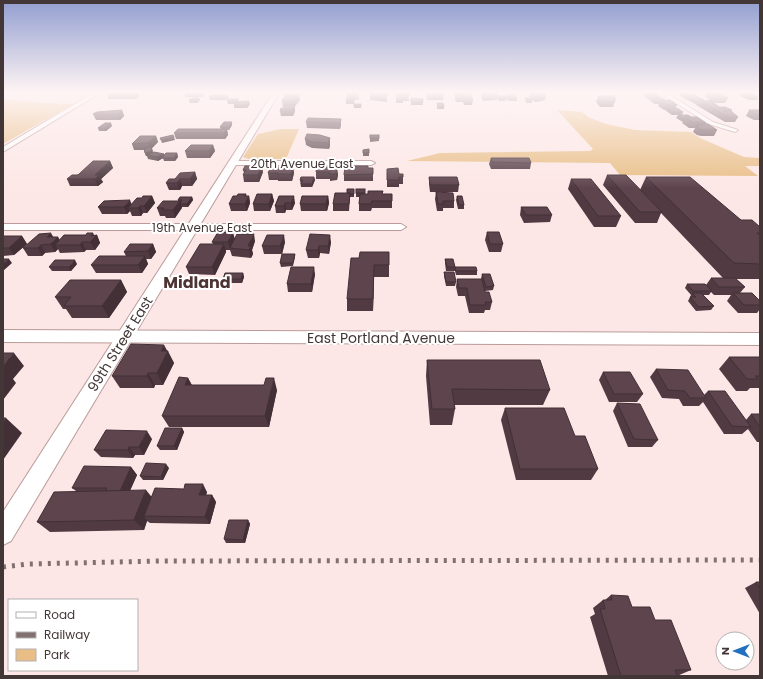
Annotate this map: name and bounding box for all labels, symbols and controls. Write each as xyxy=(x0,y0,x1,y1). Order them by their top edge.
street label: 20th Avenue East xyxy=(251,155,353,172)
street label: 19th Avenue East xyxy=(152,219,252,236)
district label: Midland xyxy=(163,271,231,294)
street label: 99th Street East xyxy=(83,292,157,396)
street label: East Portland Avenue xyxy=(307,328,455,348)
legend xyxy=(8,599,138,671)
text: Road xyxy=(44,606,75,623)
text: Railway xyxy=(44,626,90,643)
north arrow xyxy=(715,631,755,671)
text: Park xyxy=(44,646,71,663)
text: N xyxy=(717,647,733,655)

